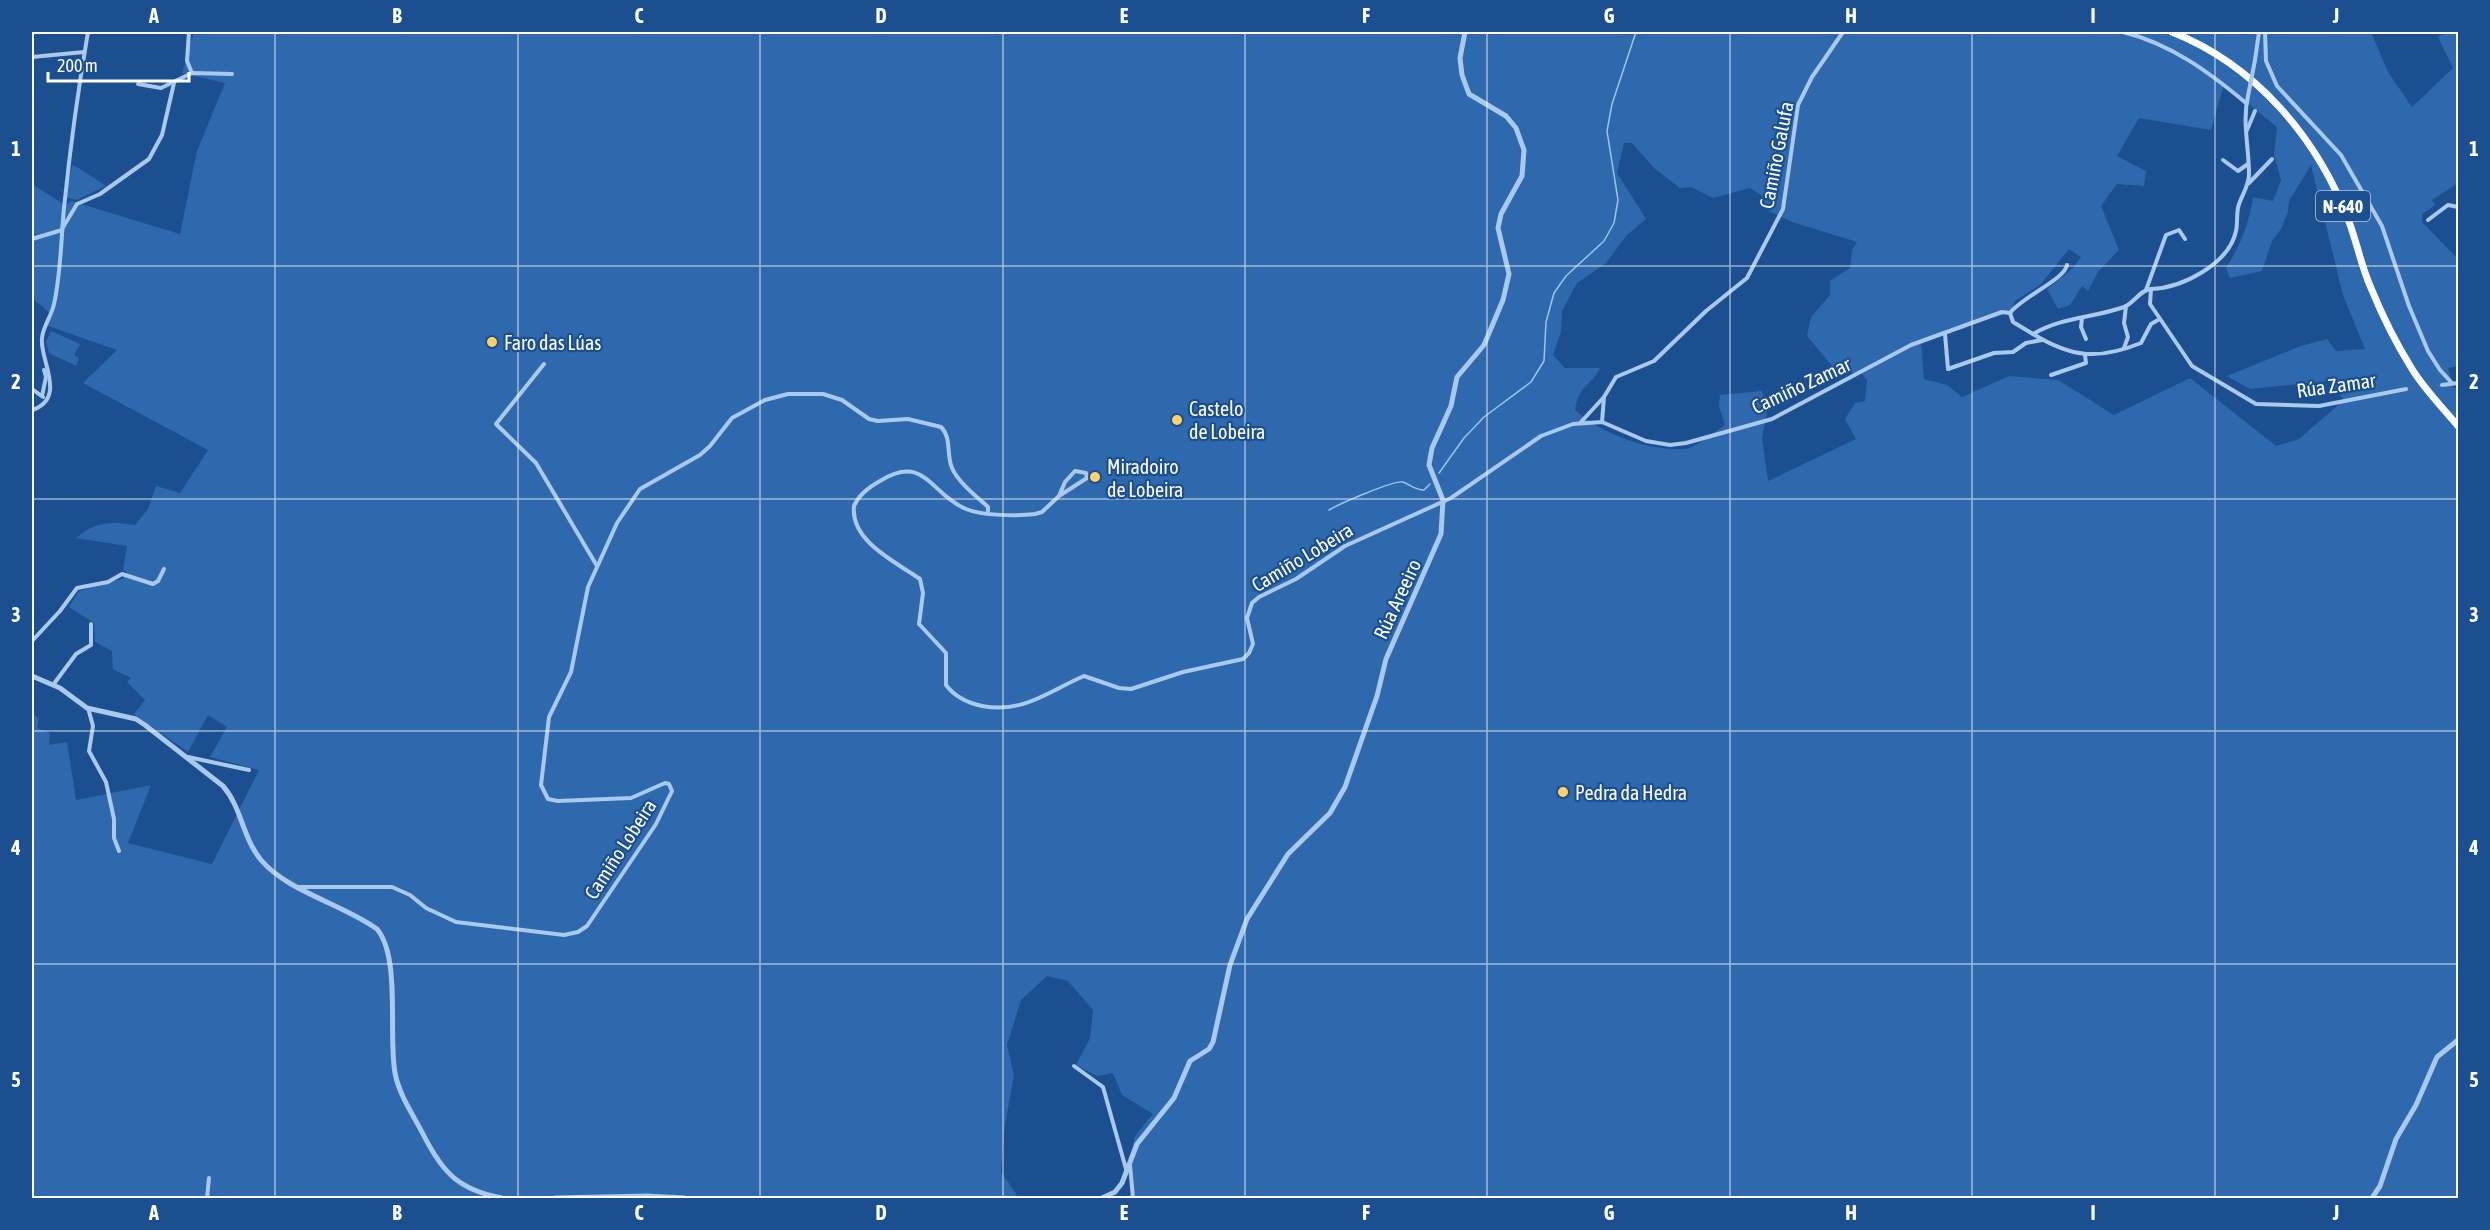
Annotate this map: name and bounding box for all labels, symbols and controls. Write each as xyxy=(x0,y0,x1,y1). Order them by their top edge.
text: A xyxy=(148,4,159,27)
text: B xyxy=(392,4,402,27)
text: C xyxy=(635,4,644,27)
text: D xyxy=(875,4,887,27)
text: E xyxy=(1120,4,1129,27)
text: F xyxy=(1362,4,1370,27)
text: G xyxy=(1604,4,1615,27)
text: H xyxy=(1845,4,1857,27)
text: I xyxy=(2090,4,2096,27)
text: J xyxy=(2332,4,2339,27)
scale bar xyxy=(48,45,189,83)
text: 200 m xyxy=(57,55,98,76)
street label: Camiño Galufa xyxy=(1754,99,1798,211)
text: 1 xyxy=(11,137,21,160)
text: 1 xyxy=(2469,137,2479,160)
road number: N-640 xyxy=(2316,191,2370,221)
place label: Faro das Lúas xyxy=(504,331,601,354)
marker: Faro das Lúas xyxy=(485,335,499,349)
street label: Camiño Zamar xyxy=(1748,351,1855,418)
street label: Rúa Zamar xyxy=(2295,368,2378,402)
text: 2 xyxy=(11,370,21,393)
text: 2 xyxy=(2469,370,2479,393)
place label: Castelo de Lobeira xyxy=(1189,397,1265,443)
marker: Castelo de Lobeira xyxy=(1170,413,1184,427)
place label: Miradoiro de Lobeira xyxy=(1107,455,1183,501)
marker: Miradoiro de Lobeira xyxy=(1088,470,1102,484)
street label: Camiño Lobeira xyxy=(1247,518,1357,596)
street label: Rúa Areeiro xyxy=(1369,555,1425,643)
text: 3 xyxy=(11,603,21,626)
text: 3 xyxy=(2469,603,2479,626)
place label: Pedra da Hedra xyxy=(1575,781,1687,804)
marker: Pedra da Hedra xyxy=(1556,785,1570,799)
street label: Camiño Lobeira xyxy=(579,795,661,903)
text: 4 xyxy=(10,836,21,859)
text: 4 xyxy=(2468,836,2479,859)
text: 5 xyxy=(11,1068,21,1091)
text: 5 xyxy=(2469,1068,2479,1091)
text: A xyxy=(148,1201,159,1224)
text: B xyxy=(392,1201,402,1224)
text: C xyxy=(635,1201,644,1224)
text: D xyxy=(875,1201,887,1224)
text: E xyxy=(1120,1201,1129,1224)
text: F xyxy=(1362,1201,1370,1224)
text: G xyxy=(1604,1201,1615,1224)
text: H xyxy=(1845,1201,1857,1224)
text: I xyxy=(2090,1201,2096,1224)
text: J xyxy=(2332,1201,2339,1224)

